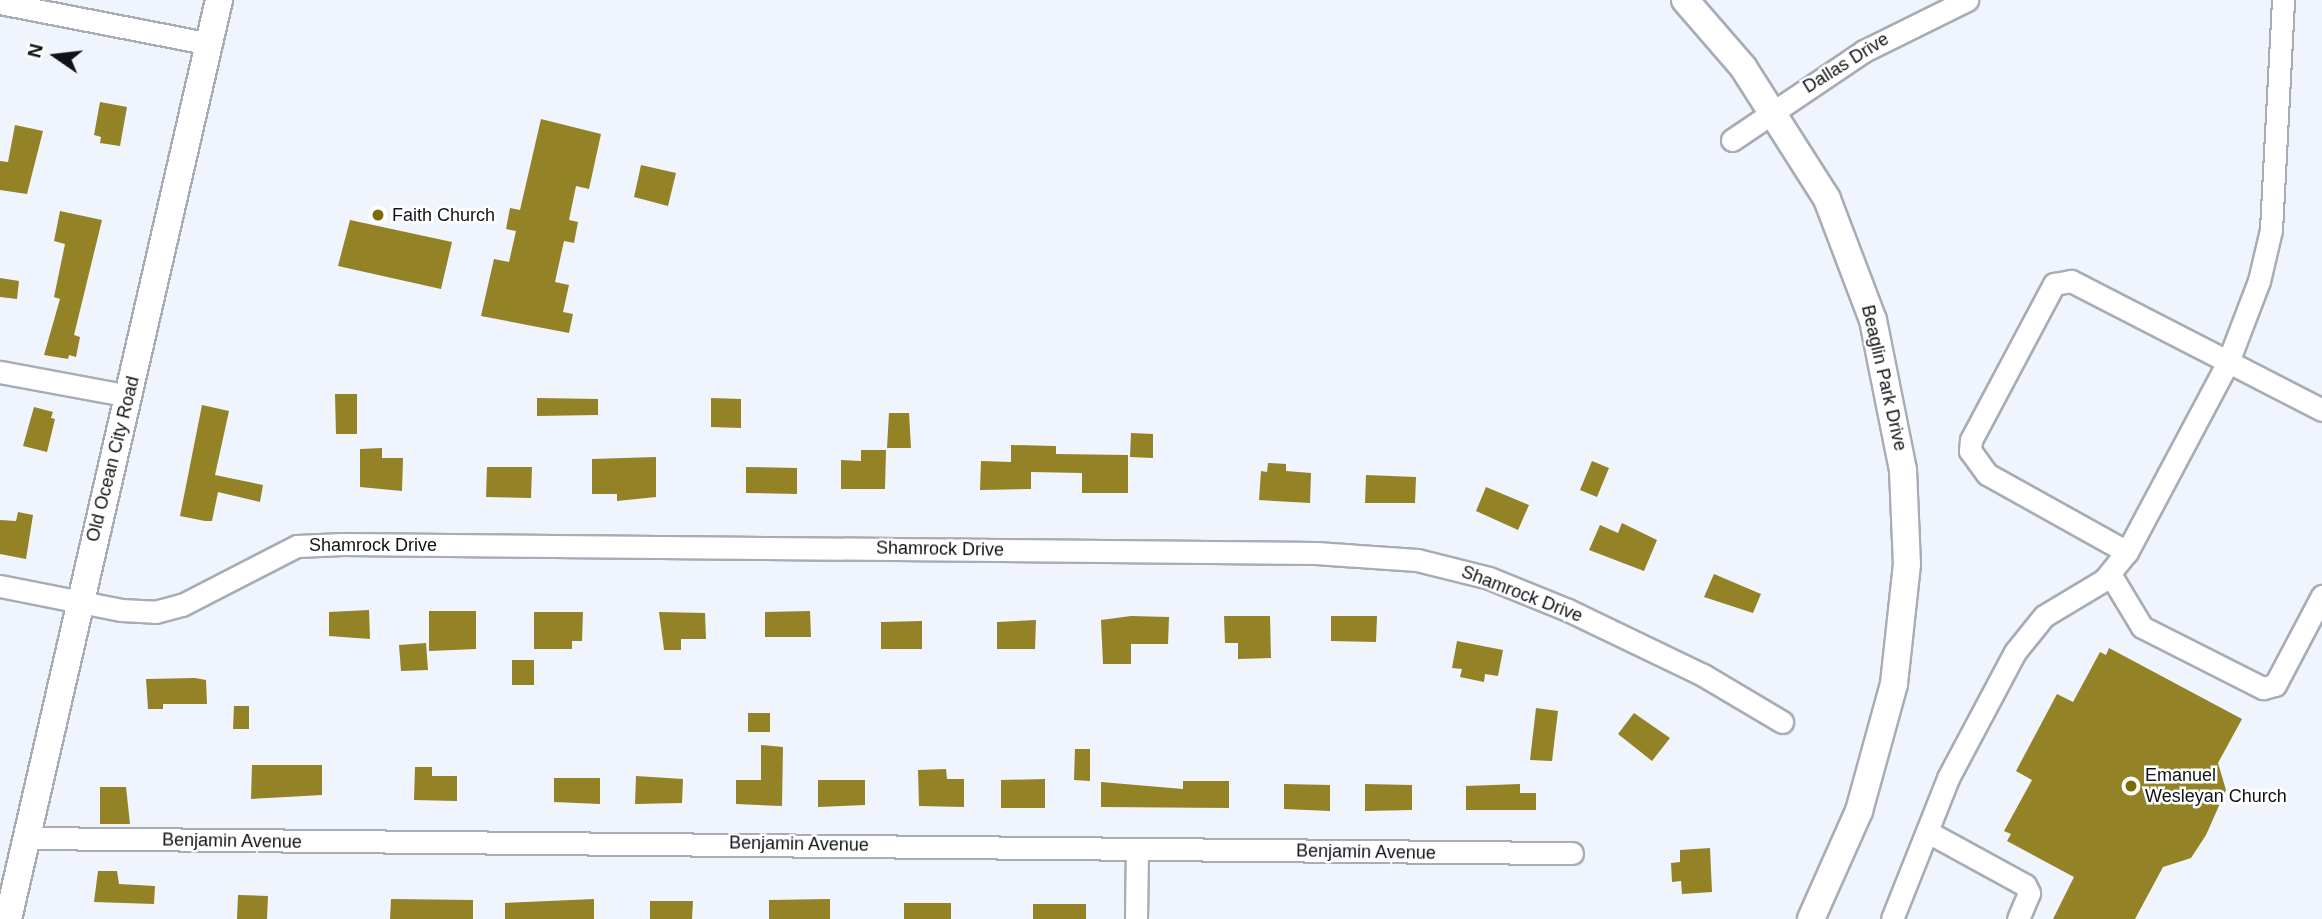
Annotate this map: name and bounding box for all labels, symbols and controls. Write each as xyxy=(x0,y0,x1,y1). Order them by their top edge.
north arrow xyxy=(21,21,91,91)
street label: Dallas Drive xyxy=(1799,28,1893,98)
text: N xyxy=(23,42,47,60)
place label: Faith Church xyxy=(392,204,495,226)
marker: Faith Church xyxy=(370,207,386,223)
street label: Beaglin Park Drive xyxy=(1857,303,1911,453)
street label: Old Ocean City Road xyxy=(82,374,144,544)
street label: Shamrock Drive xyxy=(309,534,437,556)
street label: Shamrock Drive xyxy=(876,537,1004,561)
street label: Shamrock Drive xyxy=(1458,561,1586,627)
place label: Emanuel Wesleyan Church xyxy=(2145,765,2287,808)
marker: Emanuel Wesleyan Church xyxy=(2123,778,2139,794)
street label: Benjamin Avenue xyxy=(161,829,303,853)
street label: Benjamin Avenue xyxy=(728,832,870,856)
street label: Benjamin Avenue xyxy=(1295,840,1437,864)

